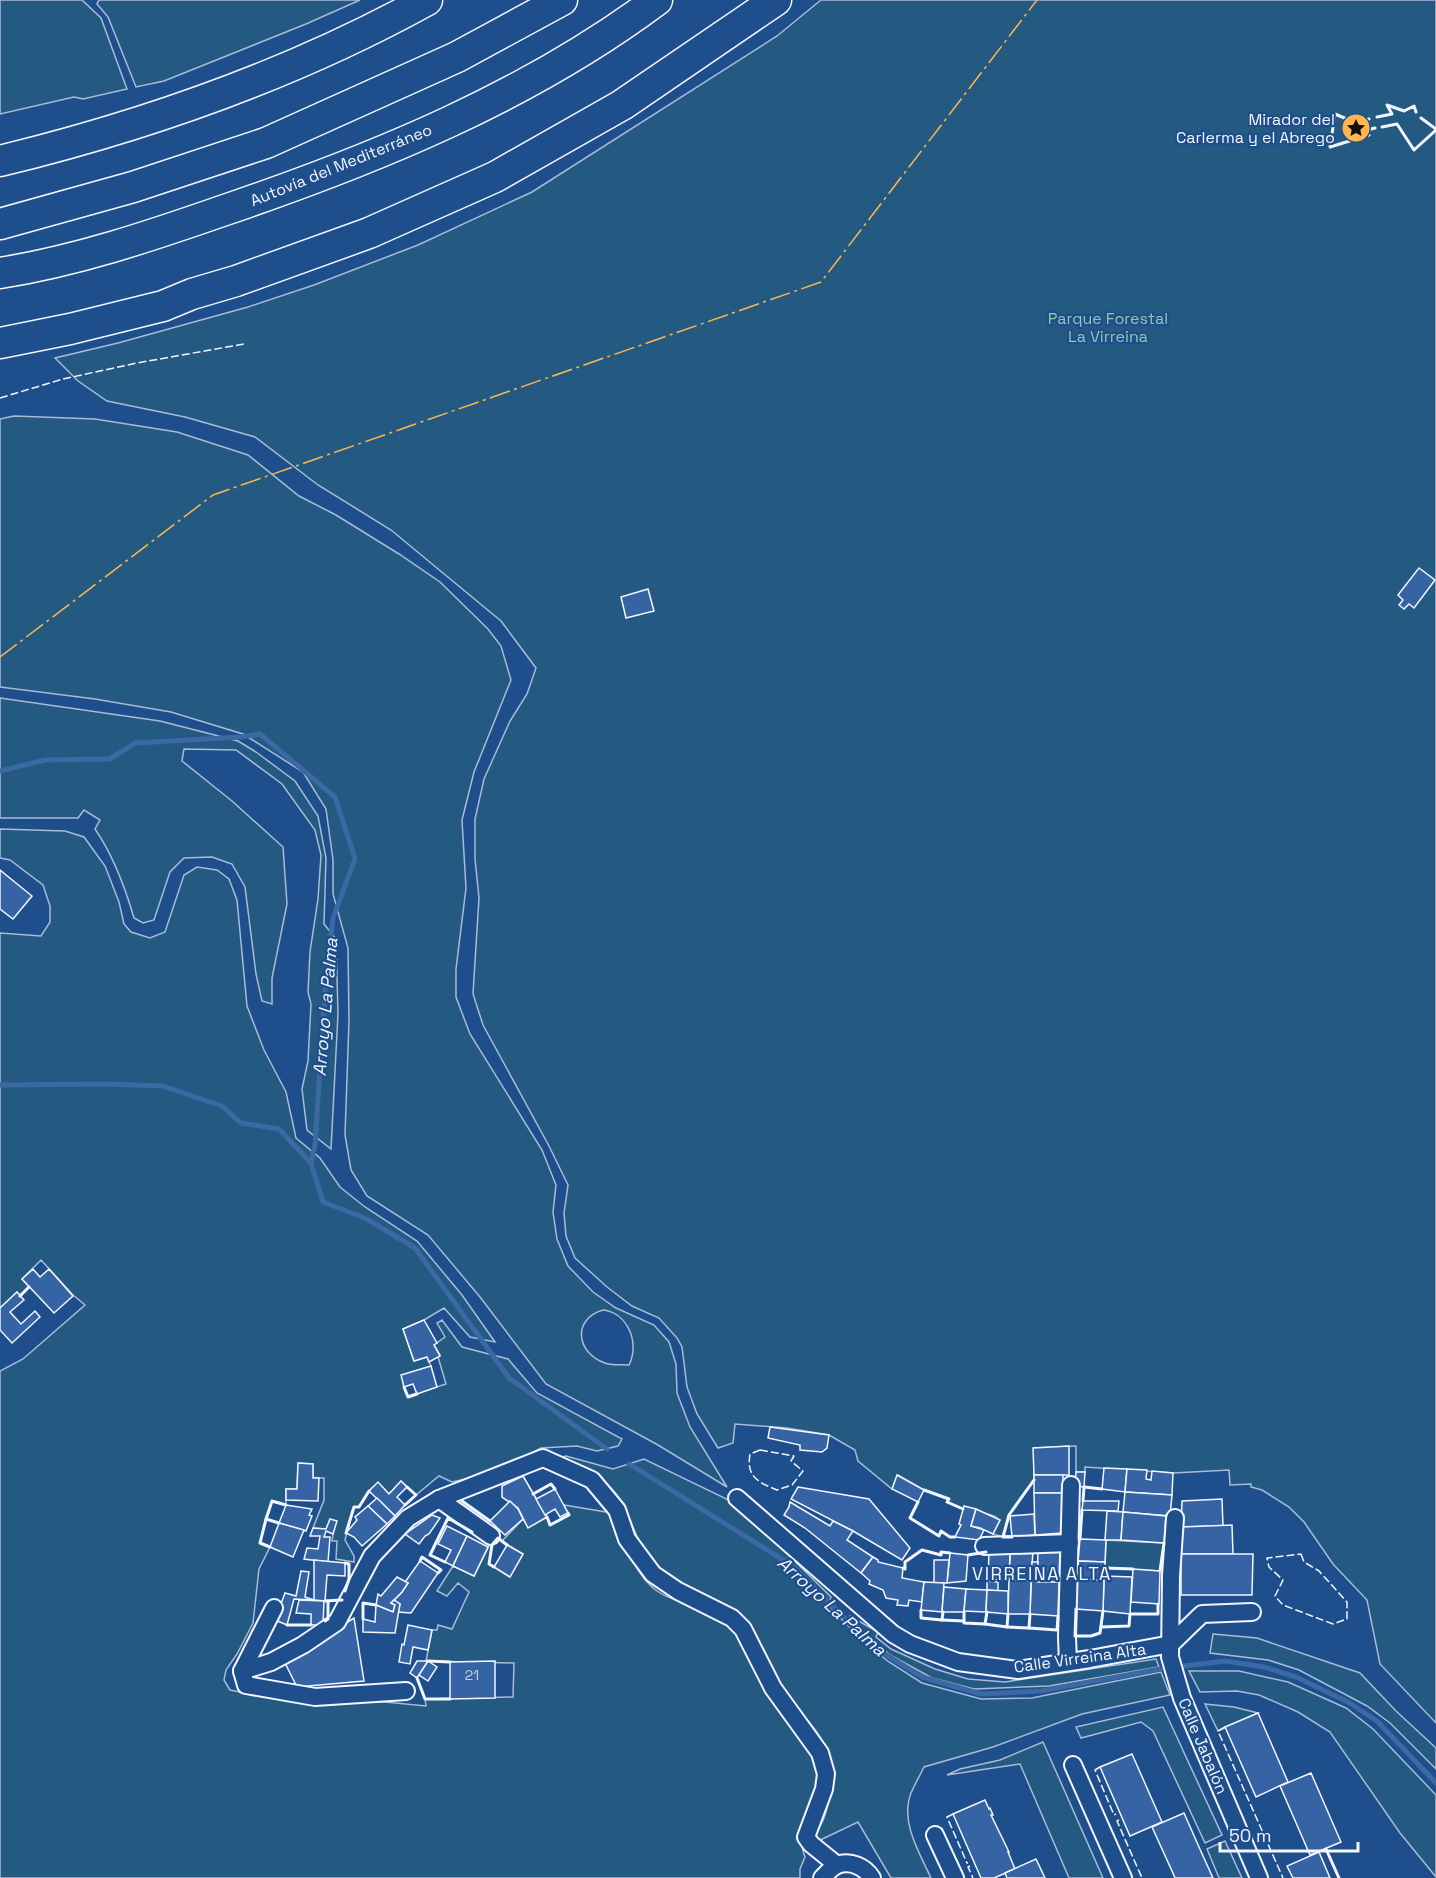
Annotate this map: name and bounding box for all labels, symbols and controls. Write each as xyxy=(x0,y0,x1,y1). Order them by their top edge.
place label: Mirador del Carlerma y el Abrego xyxy=(1176,109,1335,148)
place icon: Mirador del Carlerma y el Abrego xyxy=(1340,112,1372,144)
street label: Autovía del Mediterráneo xyxy=(247,119,435,211)
park label: Parque Forestal La Virreina xyxy=(1048,308,1168,347)
water label: Arroyo La Palma xyxy=(308,936,343,1077)
water label: Arroyo La Palma xyxy=(773,1551,892,1661)
district label: VIRREINA ALTA xyxy=(972,1562,1112,1585)
street label: Calle Virreina Alta xyxy=(1013,1638,1147,1678)
house number: 21 xyxy=(465,1666,479,1684)
street label: Calle Jabalón xyxy=(1173,1695,1233,1797)
scale bar xyxy=(1220,1815,1358,1853)
text: 50 m xyxy=(1229,1824,1271,1847)

